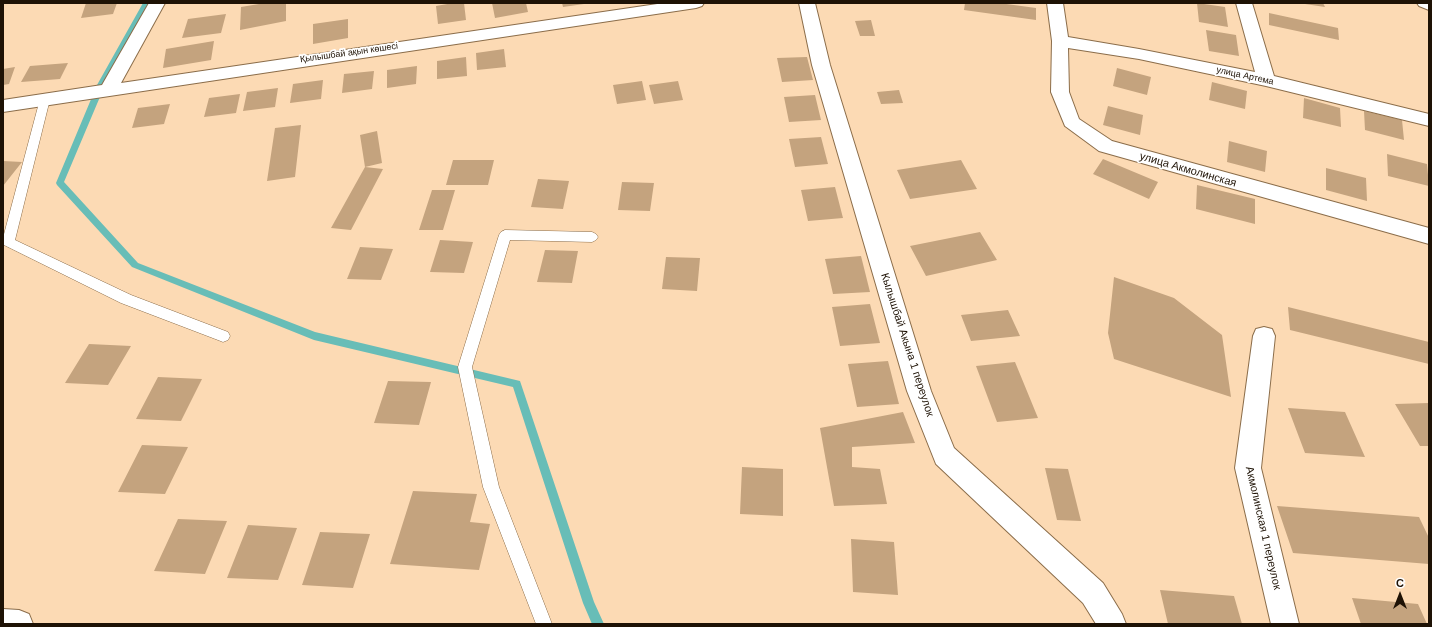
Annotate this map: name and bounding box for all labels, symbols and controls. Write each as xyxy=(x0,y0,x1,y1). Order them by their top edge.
street label: Қылышбай ақын көшесі xyxy=(299,41,399,65)
street label: улица Артема xyxy=(1215,65,1275,87)
street label: улица Акмолинская xyxy=(1138,150,1238,190)
street label: Кылышбай Акына 1 переулок xyxy=(878,272,936,418)
street label: Акмолинская 1 переулок xyxy=(1242,465,1284,591)
north arrow xyxy=(1380,575,1420,615)
text: С xyxy=(1396,577,1404,589)

